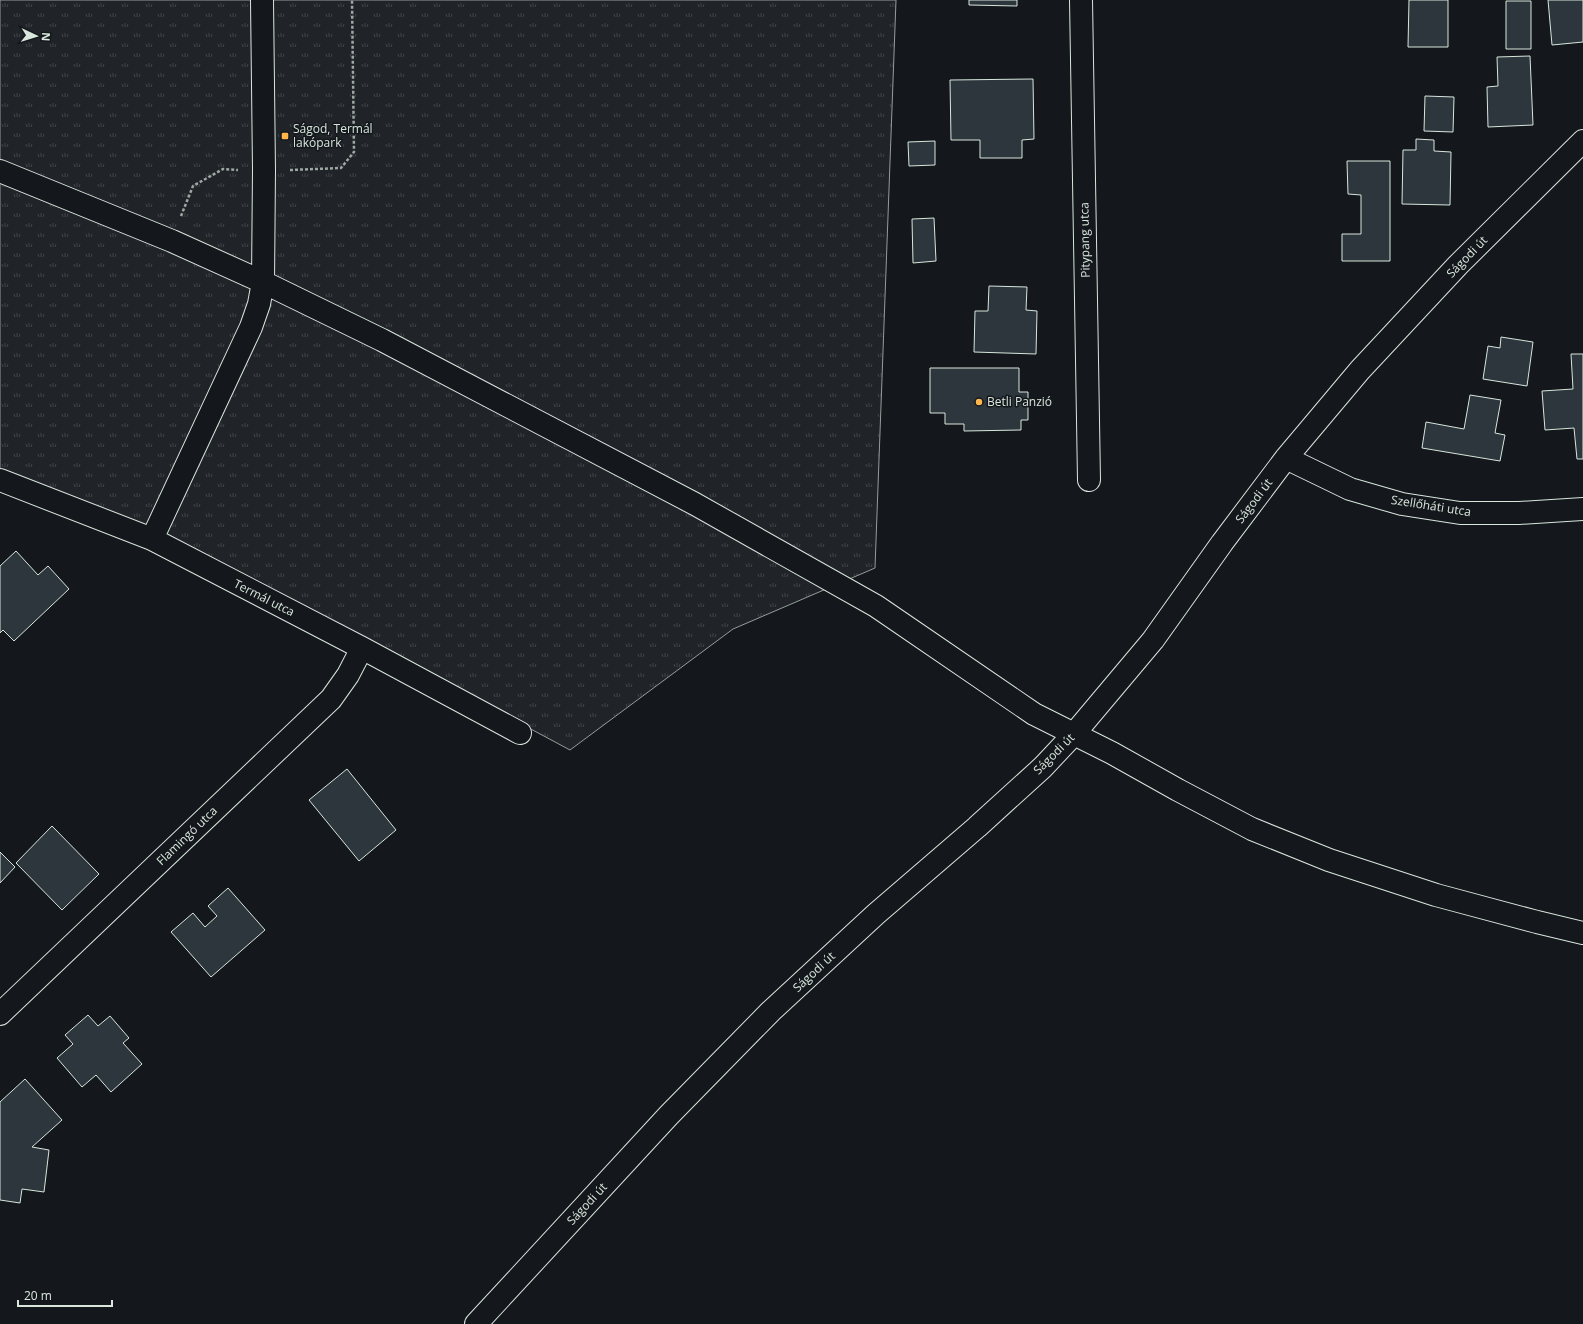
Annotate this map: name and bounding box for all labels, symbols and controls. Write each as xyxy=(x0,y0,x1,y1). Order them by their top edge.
north arrow xyxy=(16,16,56,56)
text: N xyxy=(39,32,54,42)
place label: Ságod, Termál lakópark xyxy=(293,120,373,151)
marker: Ságod, Termál lakópark xyxy=(280,131,290,141)
street label: Pitypang utca xyxy=(1075,202,1094,278)
street label: Ságodi út xyxy=(1442,232,1491,281)
place label: Betli Panzió xyxy=(987,393,1052,410)
marker: Betli Panzió xyxy=(974,397,984,407)
street label: Ságodi út xyxy=(1231,475,1276,527)
street label: Szellőháti utca xyxy=(1390,491,1472,520)
street label: Termál utca xyxy=(231,575,298,620)
street label: Ságodi út xyxy=(1029,729,1078,778)
street label: Flamingó utca xyxy=(153,802,221,869)
street label: Ságodi út xyxy=(789,948,839,996)
street label: Ságodi út xyxy=(563,1179,611,1229)
scale bar xyxy=(18,1282,112,1308)
text: 20 m xyxy=(24,1287,52,1304)

